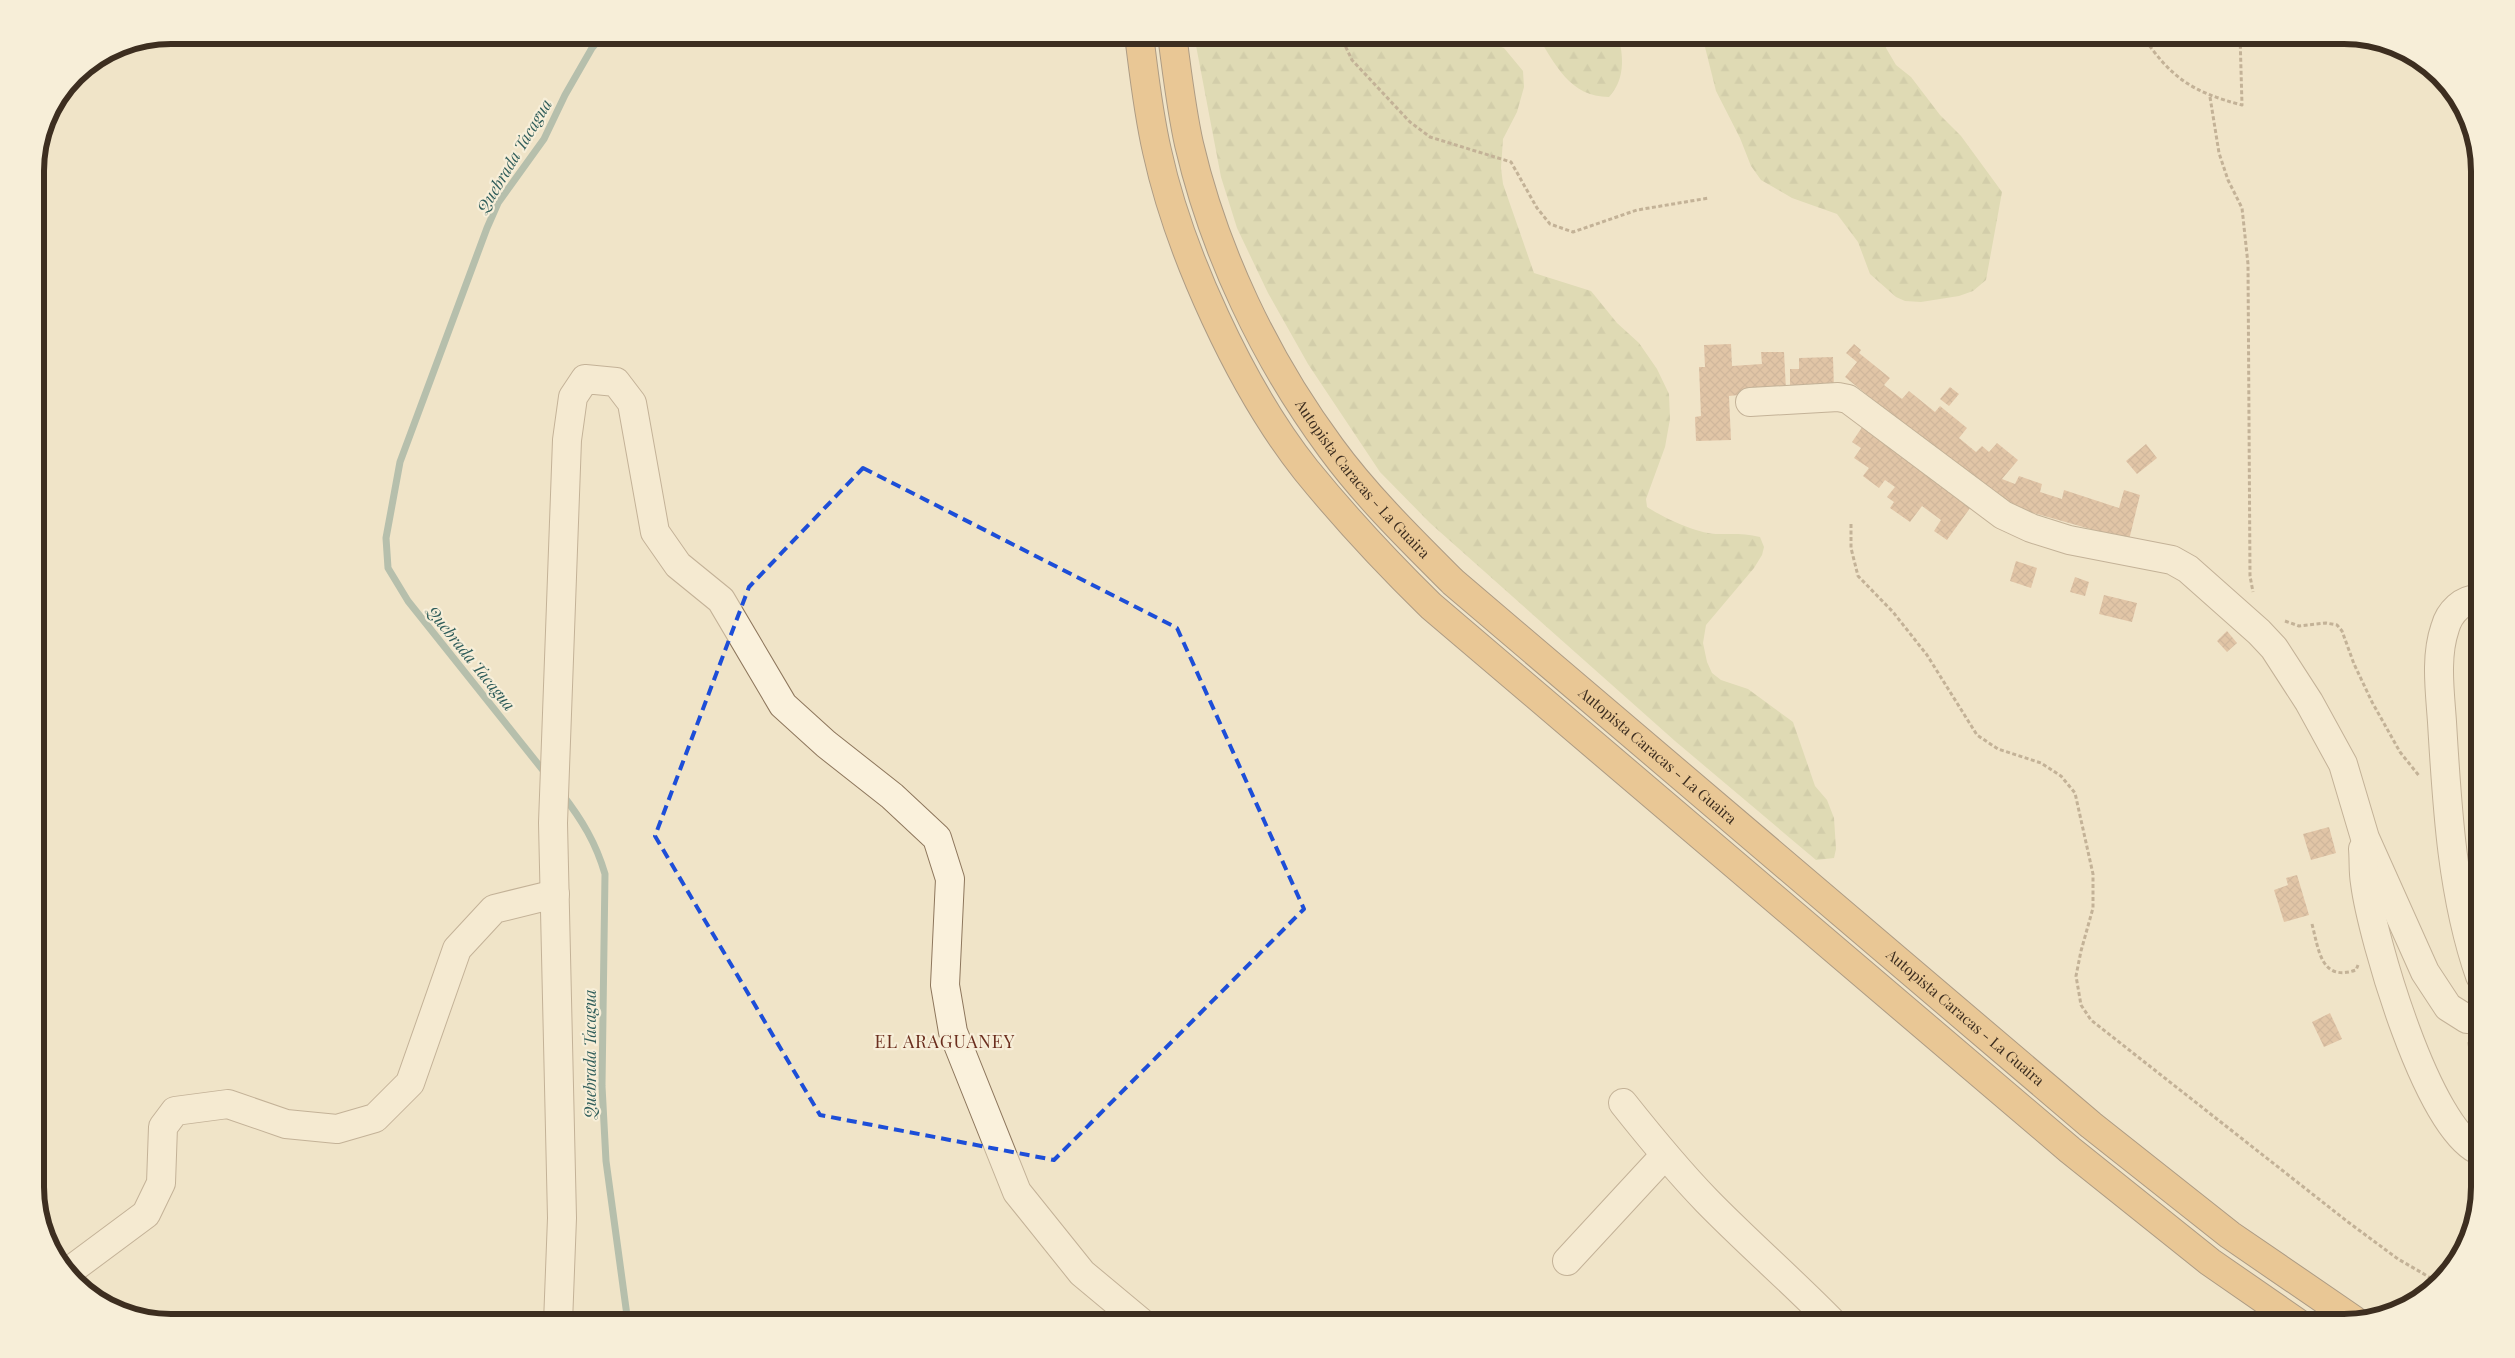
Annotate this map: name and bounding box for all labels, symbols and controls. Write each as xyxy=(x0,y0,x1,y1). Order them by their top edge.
water label: Quebrada Tacagua xyxy=(471,95,556,217)
street label: Autopista Caracas - La Guaira xyxy=(1291,395,1435,563)
water label: Quebrada Tacagua xyxy=(422,600,520,715)
street label: Autopista Caracas - La Guaira xyxy=(1574,682,1742,828)
street label: Autopista Caracas - La Guaira xyxy=(1882,944,2049,1090)
water label: Quebrada Tacagua xyxy=(579,989,600,1120)
district label: EL ARAGUANEY xyxy=(875,1029,1015,1053)

